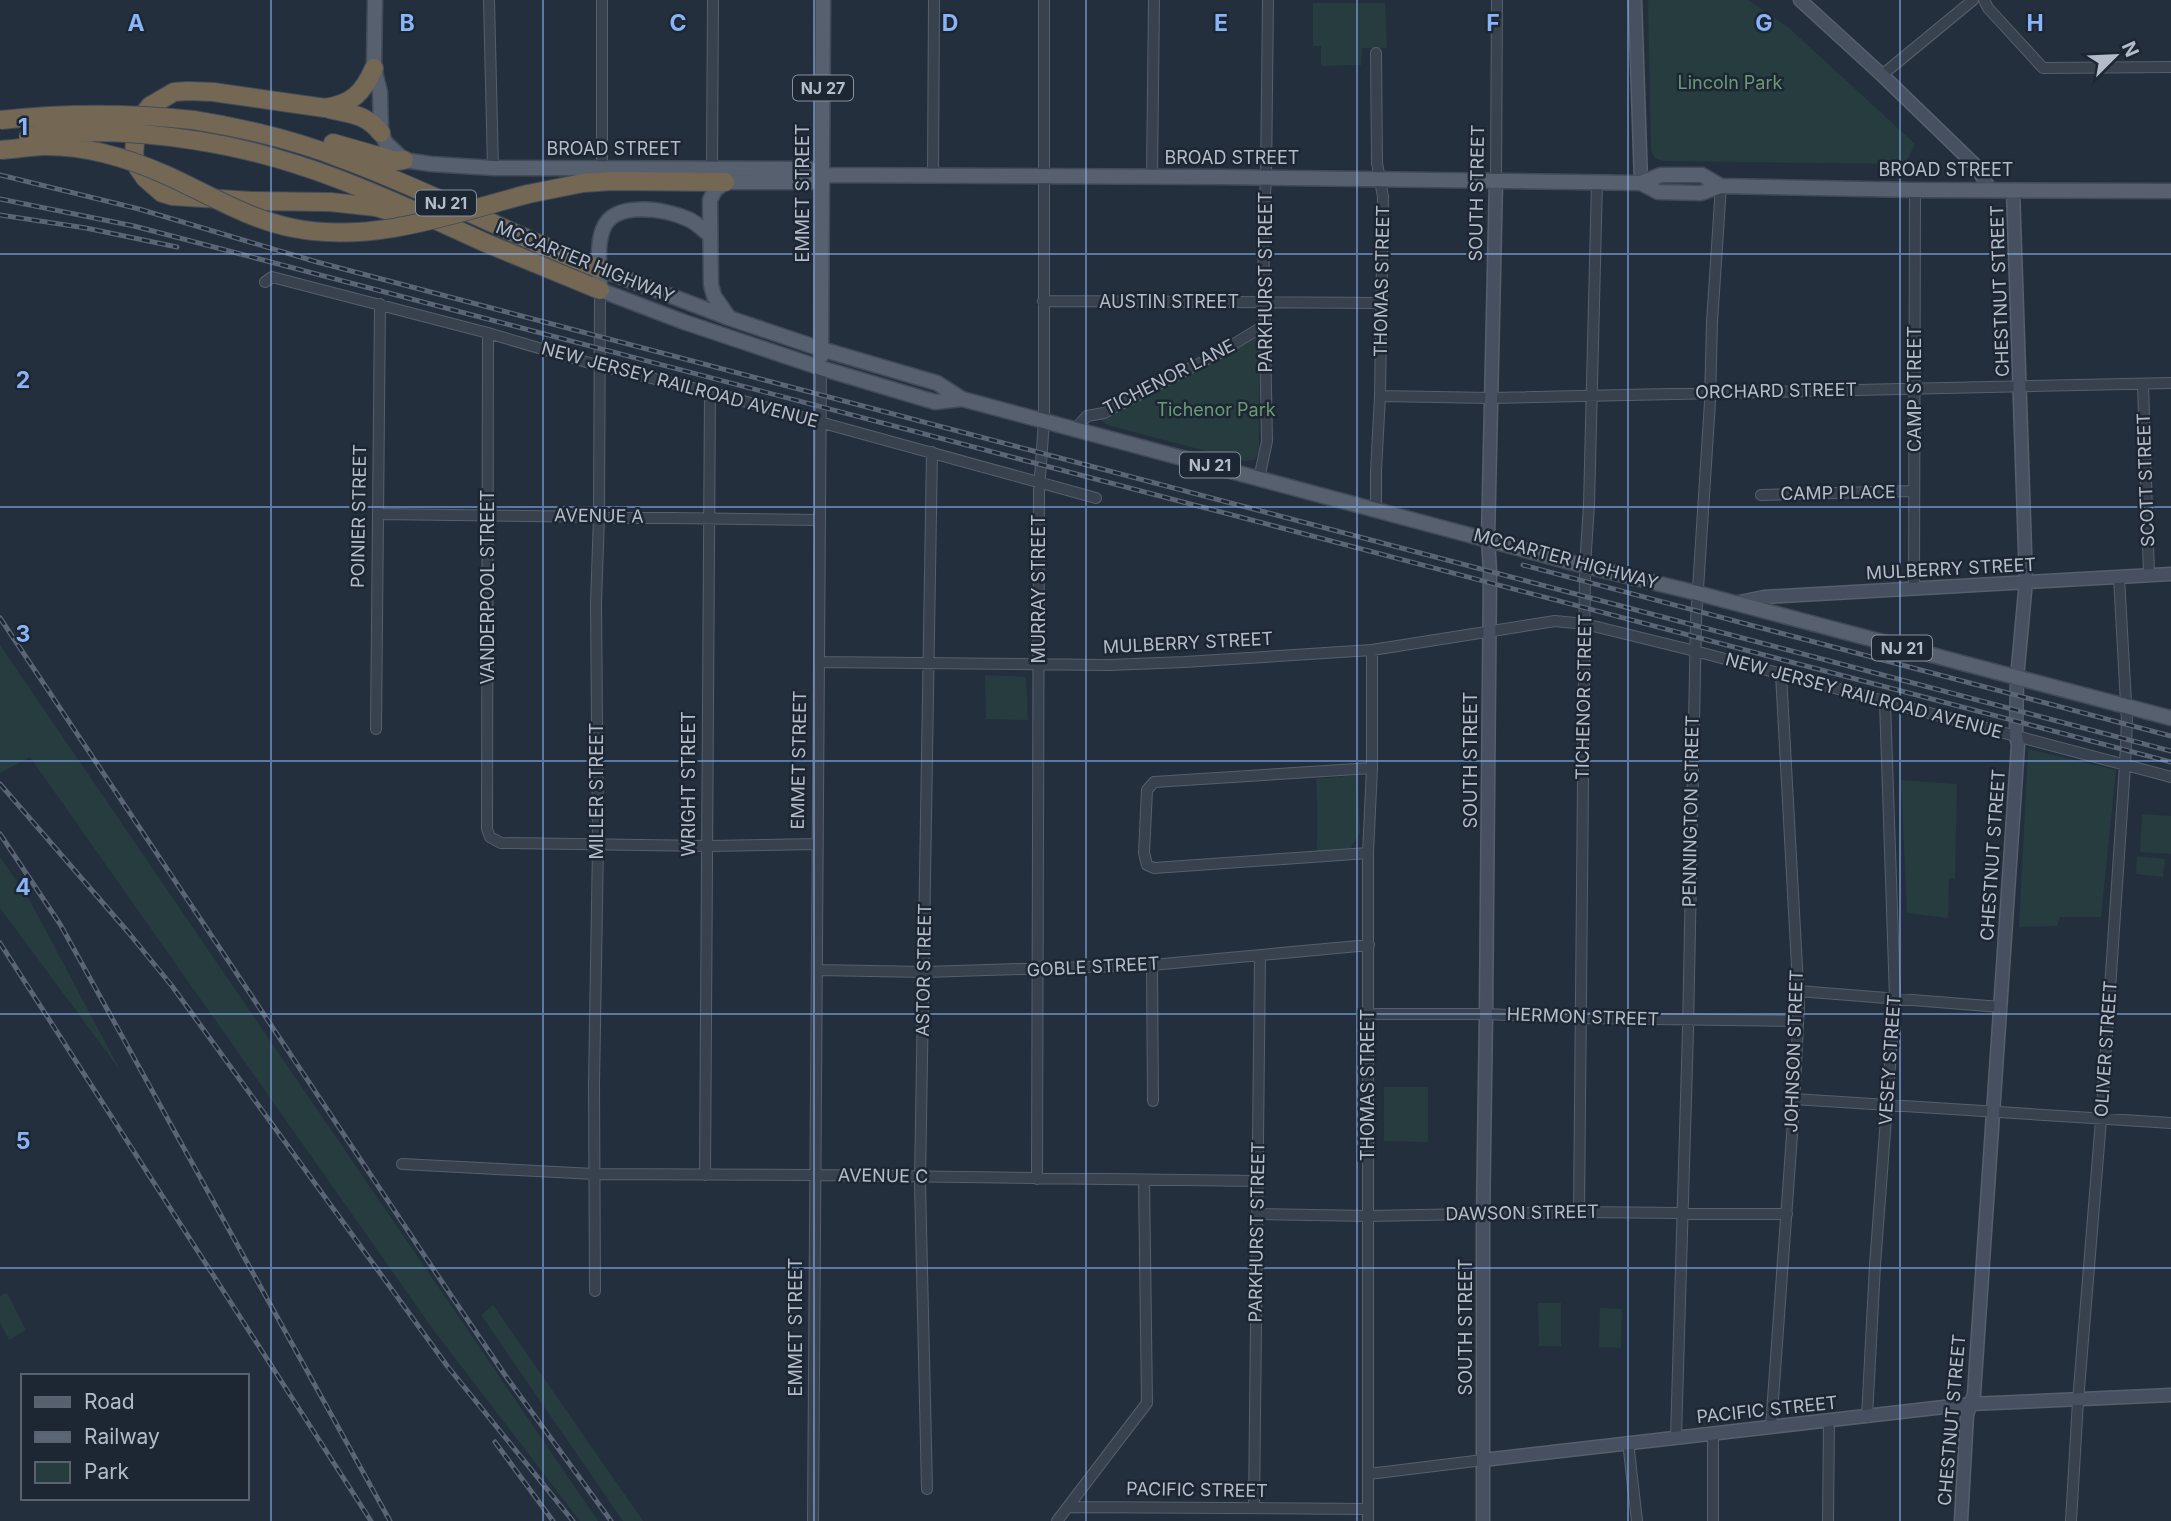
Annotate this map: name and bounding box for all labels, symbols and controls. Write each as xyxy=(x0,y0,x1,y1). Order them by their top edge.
text: A xyxy=(127,9,145,37)
text: B xyxy=(399,9,415,37)
text: C xyxy=(669,9,687,37)
text: D xyxy=(942,9,958,37)
text: E xyxy=(1214,9,1228,37)
text: F xyxy=(1486,9,1500,37)
text: G xyxy=(1755,9,1773,37)
text: H xyxy=(2026,9,2044,37)
north arrow xyxy=(2080,21,2150,91)
text: N xyxy=(2117,38,2144,61)
park label: Lincoln Park xyxy=(1678,72,1783,93)
road number: NJ 27 xyxy=(793,76,853,100)
text: 1 xyxy=(18,113,28,141)
street label: EMMET STREET xyxy=(792,124,813,262)
street label: SOUTH STREET xyxy=(1465,124,1488,262)
street label: BROAD STREET xyxy=(547,138,682,159)
street label: BROAD STREET xyxy=(1165,147,1300,168)
street label: BROAD STREET xyxy=(1879,159,2014,180)
road number: NJ 21 xyxy=(416,190,476,216)
street label: PARKHURST STREET xyxy=(1255,192,1276,372)
street label: THOMAS STREET xyxy=(1370,205,1393,357)
street label: CHESTNUT STREET xyxy=(1986,205,2013,377)
street label: MCCARTER HIGHWAY xyxy=(493,216,677,307)
street label: AUSTIN STREET xyxy=(1099,291,1239,312)
street label: CAMP STREET xyxy=(1904,326,1925,452)
street label: TICHENOR LANE xyxy=(1100,334,1238,419)
street label: NEW JERSEY RAILROAD AVENUE xyxy=(539,337,821,432)
text: 2 xyxy=(16,366,30,394)
street label: ORCHARD STREET xyxy=(1695,379,1857,402)
park label: Tichenor Park xyxy=(1156,399,1276,420)
street label: SCOTT STREET xyxy=(2133,413,2158,547)
street label: POINIER STREET xyxy=(347,444,370,588)
road number: NJ 21 xyxy=(1180,452,1240,478)
street label: CAMP PLACE xyxy=(1780,481,1896,504)
street label: VANDERPOOL STREET xyxy=(477,490,498,684)
street label: AVENUE A xyxy=(554,504,644,527)
street label: MURRAY STREET xyxy=(1028,514,1049,664)
street label: MCCARTER HIGHWAY xyxy=(1471,524,1661,593)
street label: MULBERRY STREET xyxy=(1865,554,2037,583)
street label: TICHENOR STREET xyxy=(1572,614,1595,780)
text: 3 xyxy=(16,620,30,648)
street label: MULBERRY STREET xyxy=(1102,628,1274,657)
road number: NJ 21 xyxy=(1872,636,1932,660)
street label: NEW JERSEY RAILROAD AVENUE xyxy=(1723,648,2005,743)
street label: EMMET STREET xyxy=(787,690,810,830)
street label: SOUTH STREET xyxy=(1460,692,1481,828)
street label: WRIGHT STREET xyxy=(678,711,699,857)
street label: PENNINGTON STREET xyxy=(1678,715,1703,907)
street label: MILLER STREET xyxy=(586,723,607,859)
street label: CHESTNUT STREET xyxy=(1976,768,2009,942)
text: 4 xyxy=(15,873,31,901)
street label: ASTOR STREET xyxy=(912,903,935,1037)
street label: GOBLE STREET xyxy=(1026,953,1160,980)
street label: JOHNSON STREET xyxy=(1780,969,1807,1133)
street label: OLIVER STREET xyxy=(2090,980,2121,1118)
street label: VESEY STREET xyxy=(1874,994,1905,1126)
street label: HERMON STREET xyxy=(1506,1003,1660,1030)
street label: THOMAS STREET xyxy=(1357,1009,1378,1161)
text: 5 xyxy=(16,1127,30,1155)
street label: PARKHURST STREET xyxy=(1244,1141,1269,1323)
street label: AVENUE C xyxy=(838,1164,928,1187)
street label: DAWSON STREET xyxy=(1445,1201,1599,1224)
street label: EMMET STREET xyxy=(785,1258,806,1396)
street label: SOUTH STREET xyxy=(1455,1259,1476,1395)
street label: CHESTNUT STREET xyxy=(1934,1333,1969,1507)
legend xyxy=(21,1374,248,1500)
text: Road xyxy=(84,1389,135,1414)
street label: PACIFIC STREET xyxy=(1695,1392,1838,1427)
text: Railway xyxy=(84,1424,160,1449)
text: Park xyxy=(84,1459,129,1484)
street label: PACIFIC STREET xyxy=(1126,1478,1268,1501)

